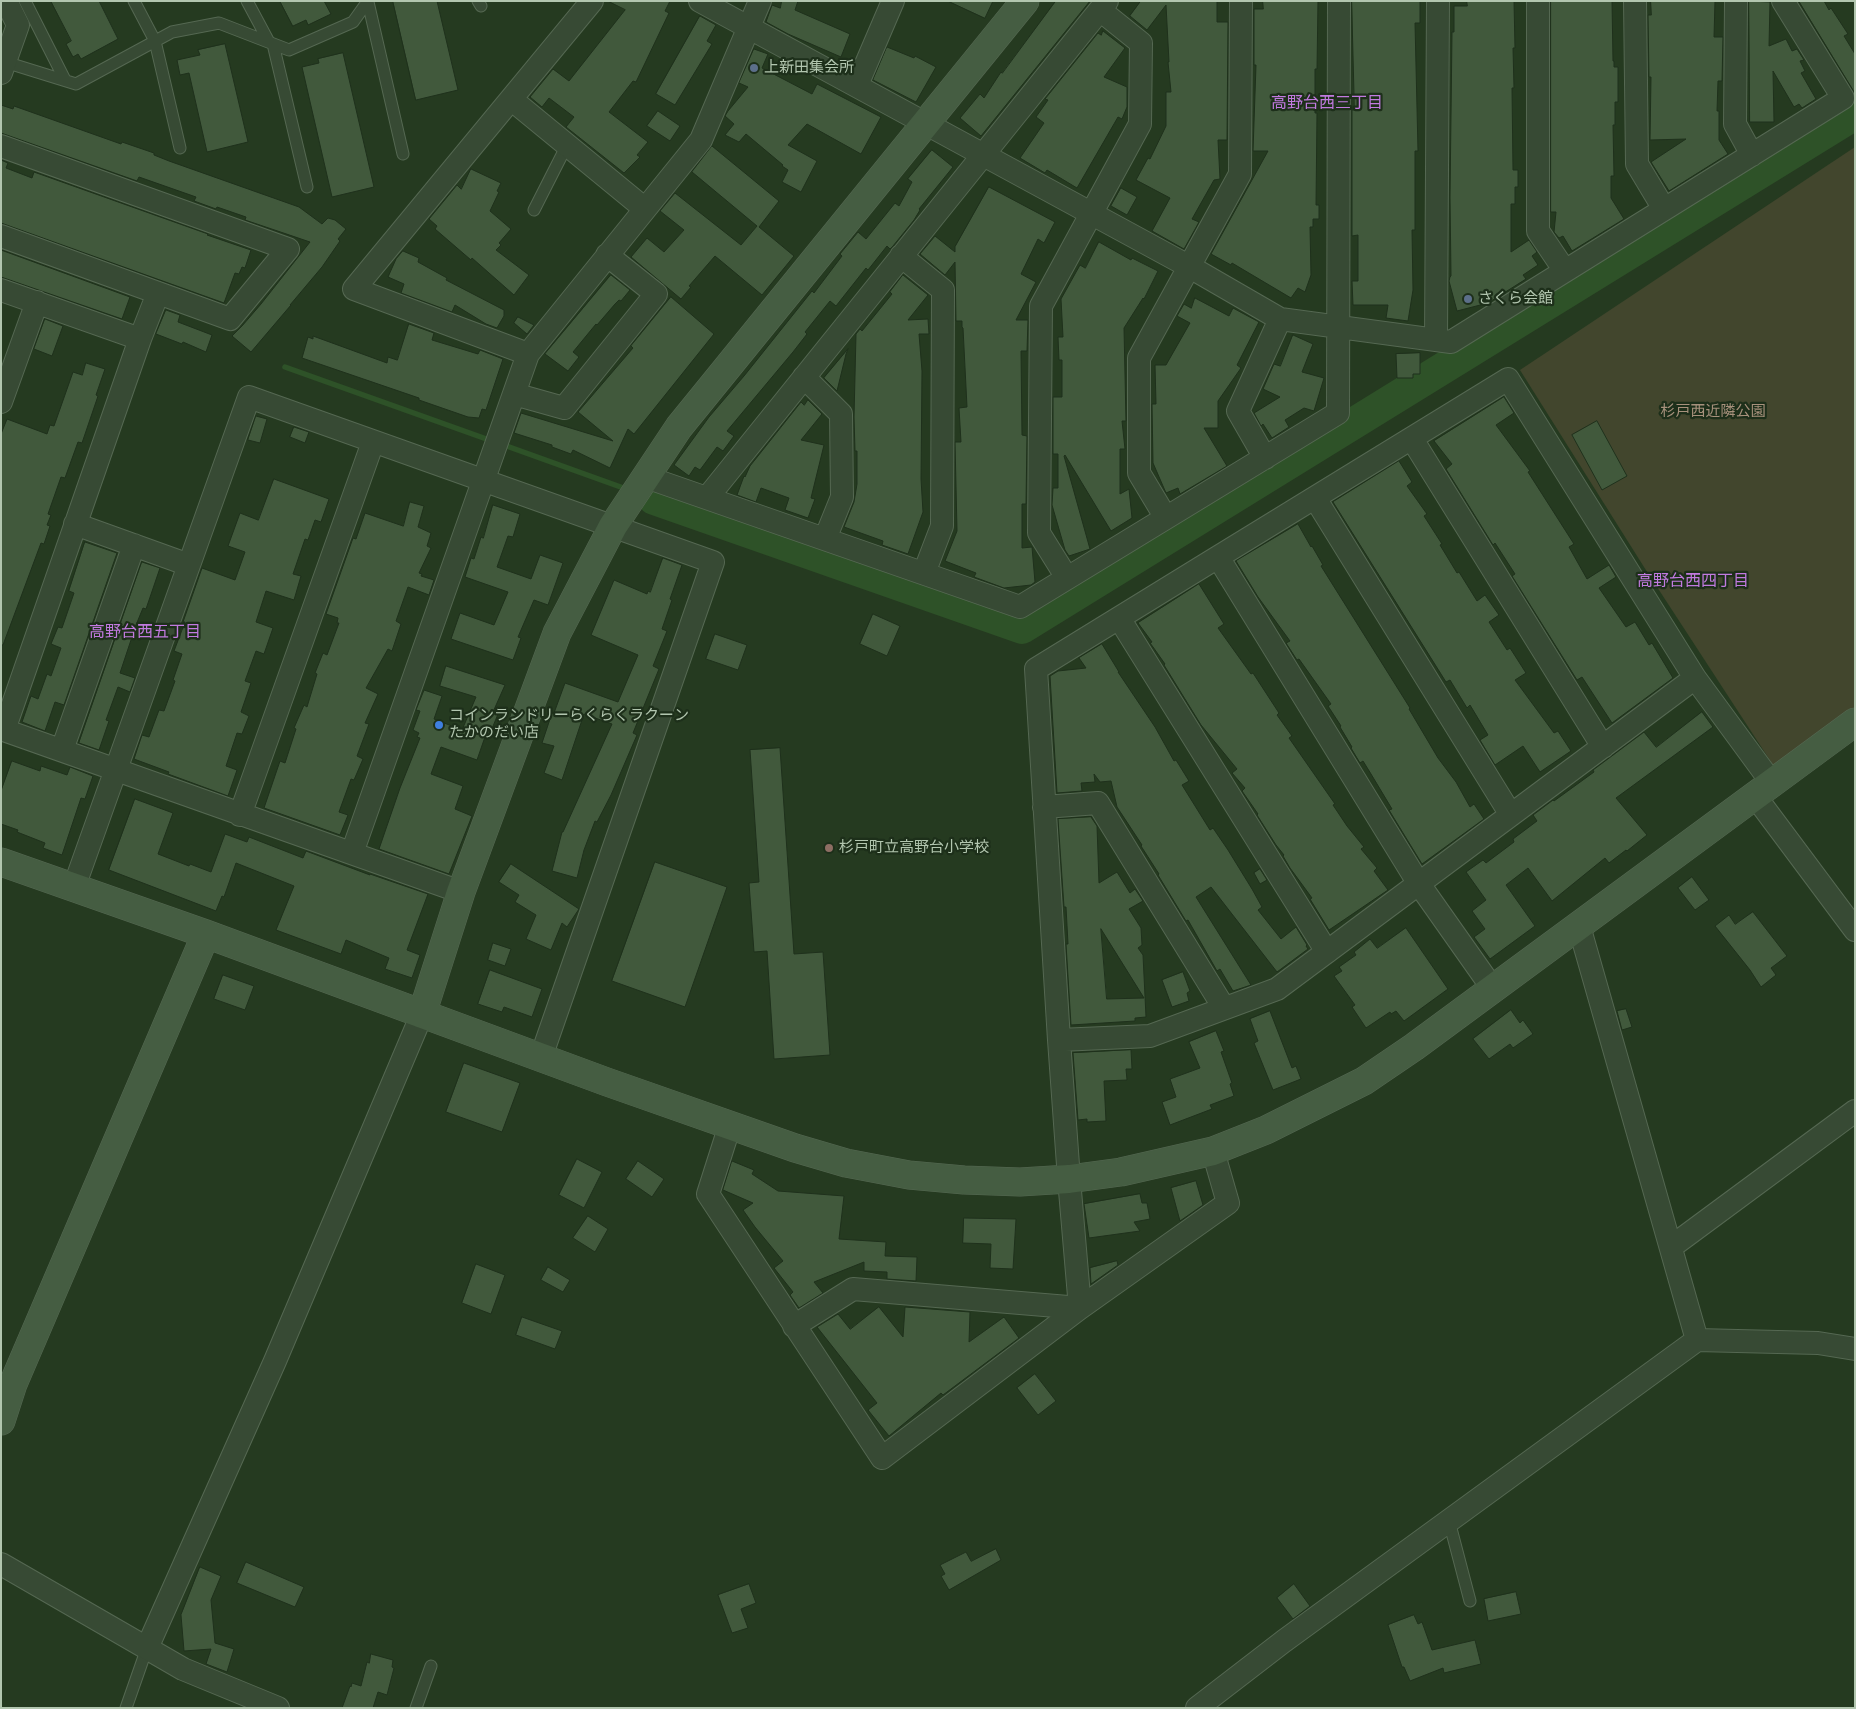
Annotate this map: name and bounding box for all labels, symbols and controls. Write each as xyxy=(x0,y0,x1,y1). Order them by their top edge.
place label: 上新田集会所 xyxy=(764,59,854,77)
marker: 上新田集会所 xyxy=(748,62,760,74)
district label: 高野台西三丁目 xyxy=(1271,94,1383,114)
place label: さくら会館 xyxy=(1478,290,1553,308)
marker: さくら会館 xyxy=(1462,293,1474,305)
park label: 杉戸西近隣公園 xyxy=(1661,403,1765,421)
district label: 高野台西四丁目 xyxy=(1637,572,1749,592)
district label: 高野台西五丁目 xyxy=(89,623,201,643)
place label: コインランドリーらくらくラクーン たかのだい店 xyxy=(449,707,689,742)
marker: コインランドリーらくらくラクーン たかのだい店 xyxy=(433,719,445,731)
place label: 杉戸町立高野台小学校 xyxy=(839,839,989,857)
marker: 杉戸町立高野台小学校 xyxy=(823,842,835,854)

